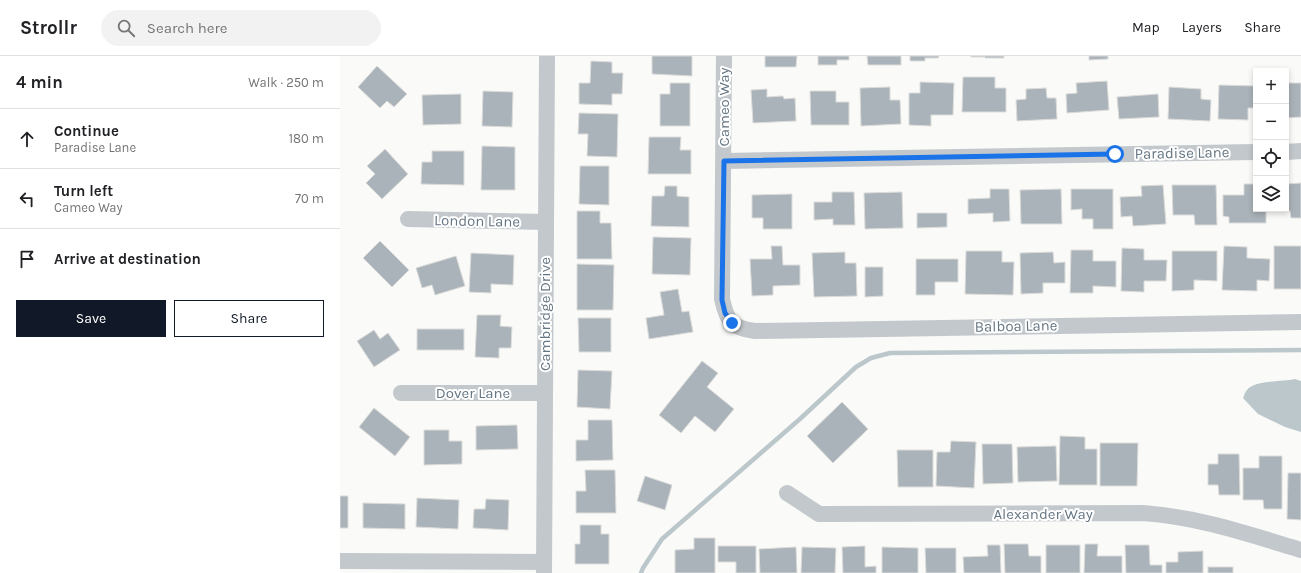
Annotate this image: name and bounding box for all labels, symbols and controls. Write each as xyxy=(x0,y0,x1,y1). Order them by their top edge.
search box xyxy=(101,10,381,46)
text: Strollr xyxy=(20,17,77,39)
icon: search xyxy=(115,17,137,39)
text: Search here xyxy=(147,19,228,37)
text: Map xyxy=(1132,19,1160,36)
text: Layers xyxy=(1182,19,1222,36)
text: Share xyxy=(1244,19,1281,36)
street label: Cameo Way xyxy=(715,67,733,147)
map controls xyxy=(1253,68,1289,212)
button: + xyxy=(1253,68,1289,104)
text: 4 min xyxy=(16,72,63,92)
text: Walk · 250 m xyxy=(248,75,324,90)
button: − xyxy=(1253,104,1289,140)
text: Continue xyxy=(54,122,119,140)
icon: ahead xyxy=(16,128,38,150)
text: 180 m xyxy=(289,131,324,146)
text: Paradise Lane xyxy=(54,140,136,155)
button: locate xyxy=(1253,140,1289,176)
street label: Paradise Lane xyxy=(1134,143,1230,163)
route start xyxy=(1106,145,1124,163)
button: layers xyxy=(1253,176,1289,212)
text: Turn left xyxy=(54,182,113,200)
icon: left xyxy=(16,188,38,210)
text: 70 m xyxy=(295,191,324,206)
text: Cameo Way xyxy=(54,200,123,215)
street label: London Lane xyxy=(434,211,520,231)
icon: arrive xyxy=(16,248,38,270)
text: Arrive at destination xyxy=(54,250,201,268)
street label: Cambridge Drive xyxy=(536,257,554,371)
button: Save xyxy=(16,300,166,337)
button: Share xyxy=(174,300,324,337)
route end xyxy=(723,314,741,332)
street label: Balboa Lane xyxy=(974,316,1058,336)
street label: Dover Lane xyxy=(436,384,510,402)
street label: Alexander Way xyxy=(993,505,1093,523)

